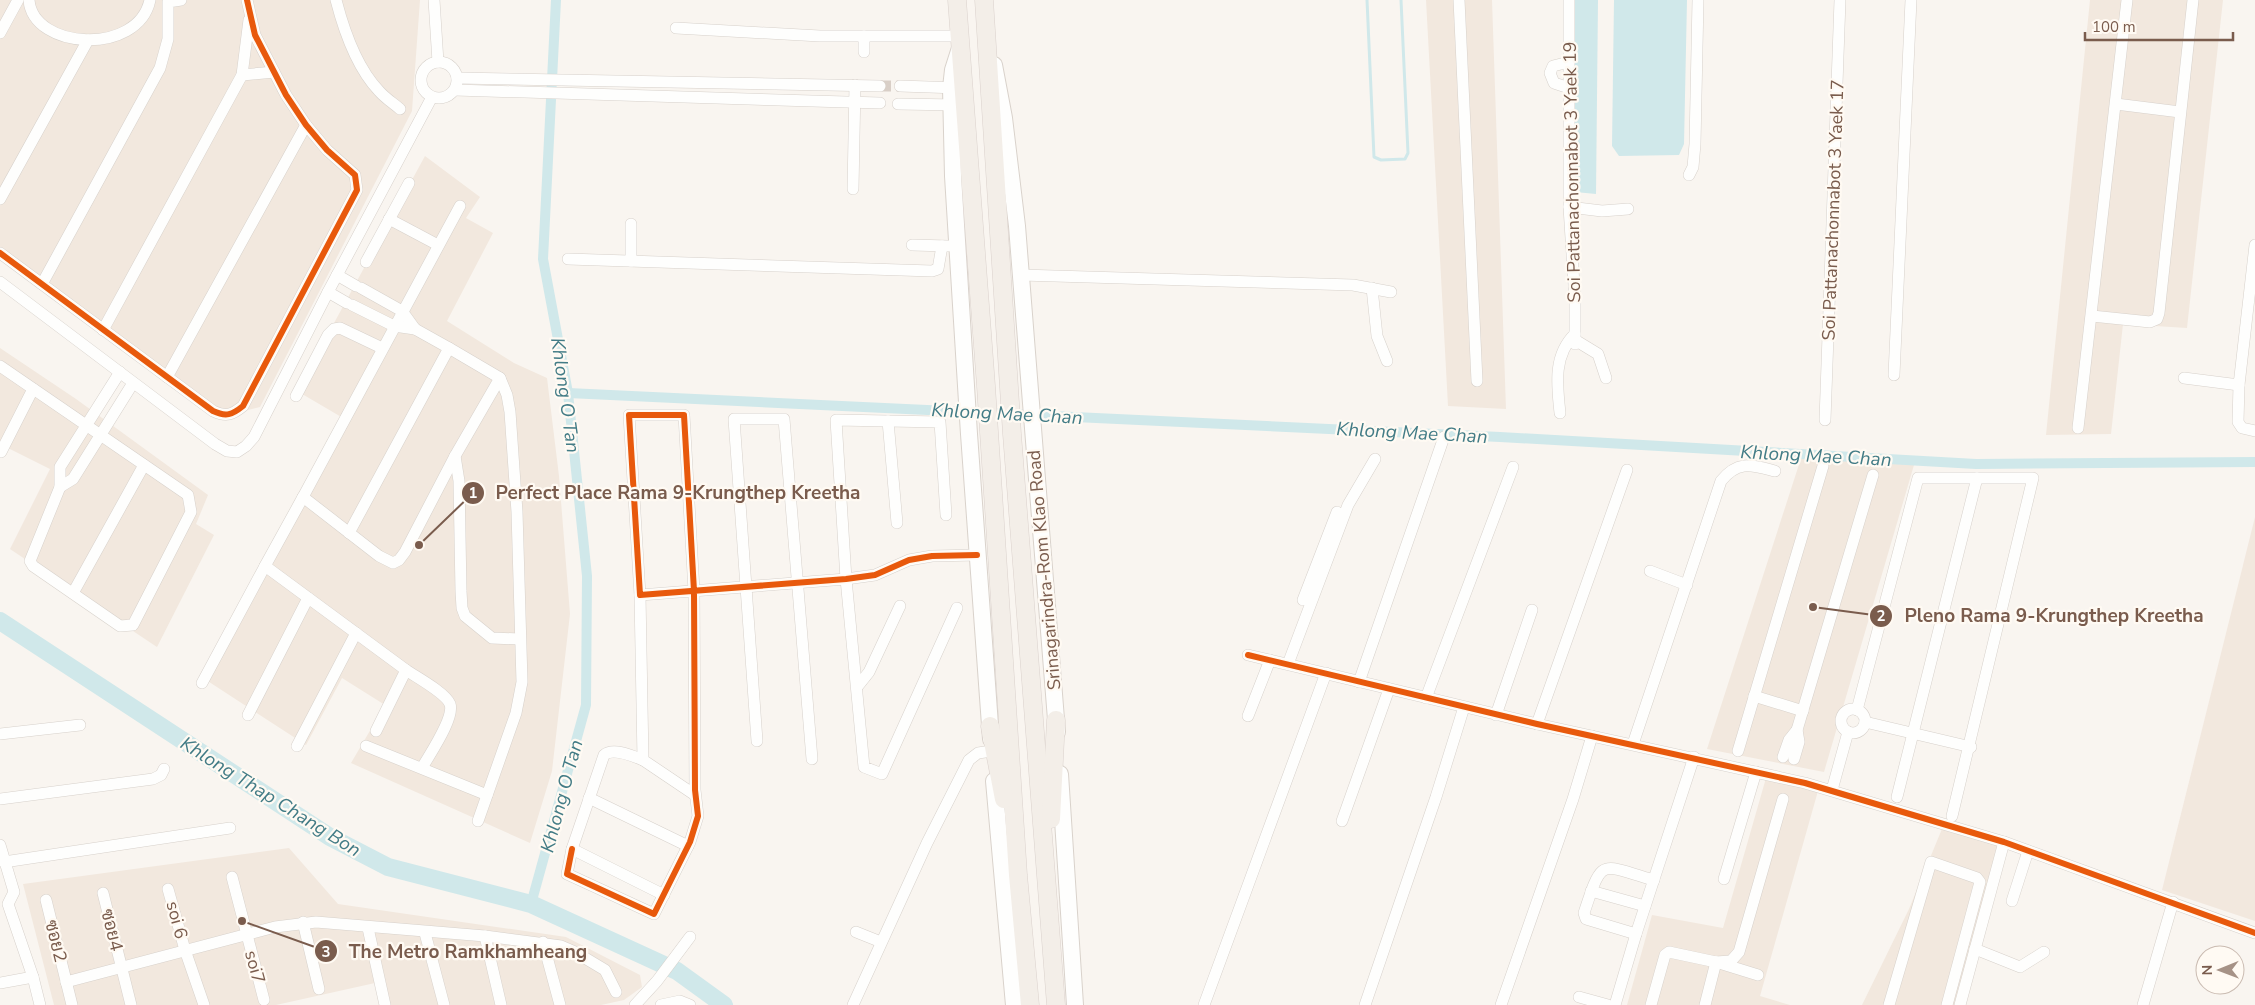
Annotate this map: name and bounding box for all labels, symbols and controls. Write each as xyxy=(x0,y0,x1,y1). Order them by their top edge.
scale bar xyxy=(2085,10,2232,42)
text: 100 m xyxy=(2092,17,2136,37)
street label: Soi Pattanachonnabot 3 Yaek 19 xyxy=(1558,41,1586,303)
street label: Soi Pattanachonnabot 3 Yaek 17 xyxy=(1816,79,1850,341)
water label: Khlong O Tan xyxy=(544,336,586,454)
water label: Khlong Mae Chan xyxy=(931,397,1083,431)
water label: Khlong Mae Chan xyxy=(1336,416,1488,450)
water label: Khlong Mae Chan xyxy=(1740,439,1892,473)
street label: Srinagarindra-Rom Klao Road xyxy=(1022,449,1066,691)
callout: Perfect Place Rama 9-Krungthep Kreetha xyxy=(460,476,870,510)
text: Perfect Place Rama 9-Krungthep Kreetha xyxy=(496,480,860,506)
text: 1 xyxy=(468,483,478,503)
callout: Pleno Rama 9-Krungthep Kreetha xyxy=(1869,599,2213,633)
text: Pleno Rama 9-Krungthep Kreetha xyxy=(1904,603,2204,629)
text: 2 xyxy=(1876,606,1886,626)
water label: Khlong Thap Chang Bon xyxy=(175,731,366,863)
water label: Khlong O Tan xyxy=(534,737,590,856)
street label: soi 6 xyxy=(160,898,194,942)
street label: ซอย4 xyxy=(95,906,129,954)
street label: ซอย2 xyxy=(39,917,73,965)
callout: The Metro Ramkhamheang xyxy=(314,934,597,968)
text: The Metro Ramkhamheang xyxy=(349,939,587,965)
text: 3 xyxy=(321,942,331,962)
north arrow xyxy=(2195,945,2245,995)
street label: soi7 xyxy=(239,948,271,986)
text: N xyxy=(2198,965,2217,976)

